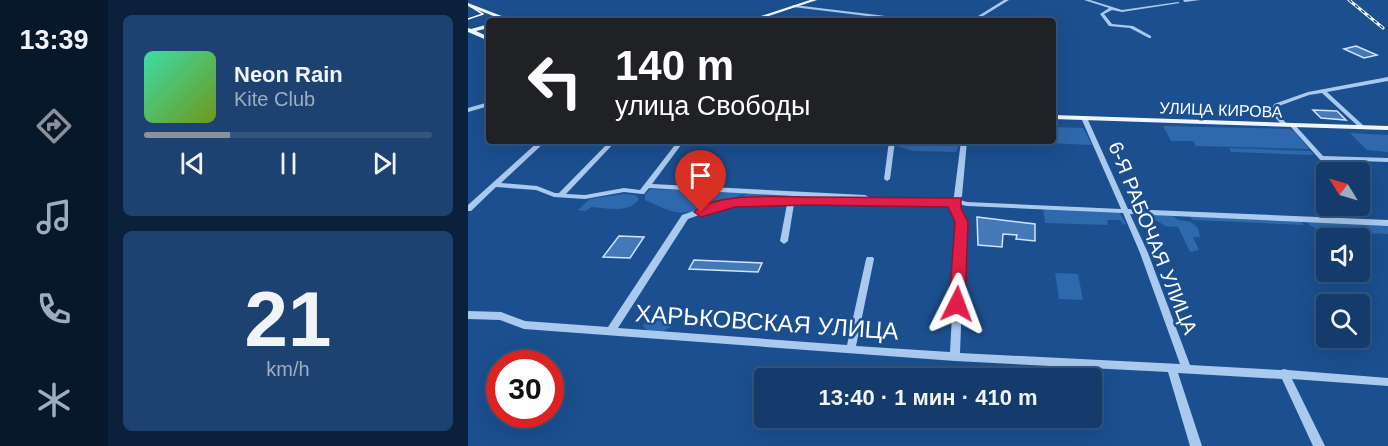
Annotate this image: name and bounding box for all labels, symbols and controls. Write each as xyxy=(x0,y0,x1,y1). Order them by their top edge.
text: 13:39 xyxy=(19,25,89,55)
icon: left xyxy=(516,42,594,120)
text: 140 m xyxy=(615,42,734,89)
text: Neon Rain xyxy=(234,62,343,87)
text: Kite Club xyxy=(234,88,315,110)
text: улица Свободы xyxy=(615,91,810,121)
street label: УЛИЦА КИРОВА xyxy=(1159,99,1283,121)
icon: directions xyxy=(33,105,75,147)
street label: 6-Я РАБОЧАЯ УЛИЦА xyxy=(1104,139,1202,338)
icon: previous xyxy=(176,147,209,180)
icon: pause xyxy=(272,147,305,180)
icon: next xyxy=(368,147,401,180)
pin xyxy=(675,150,726,212)
icon: arrive xyxy=(684,159,717,192)
north arrow xyxy=(1316,162,1370,216)
map controls xyxy=(1316,162,1370,348)
icon: music xyxy=(33,196,75,238)
button: sound xyxy=(1316,228,1370,282)
position arrow xyxy=(925,272,989,336)
text: 21 xyxy=(245,275,331,363)
icon: phone xyxy=(33,288,75,330)
button: search xyxy=(1316,294,1370,348)
street label: ХАРЬКОВСКАЯ УЛИЦА xyxy=(634,299,900,345)
speed limit sign: 30 xyxy=(486,350,564,428)
text: km/h xyxy=(266,358,310,380)
icon: climate xyxy=(33,379,75,421)
text: 13:40 · 1 мин · 410 m xyxy=(818,385,1038,410)

